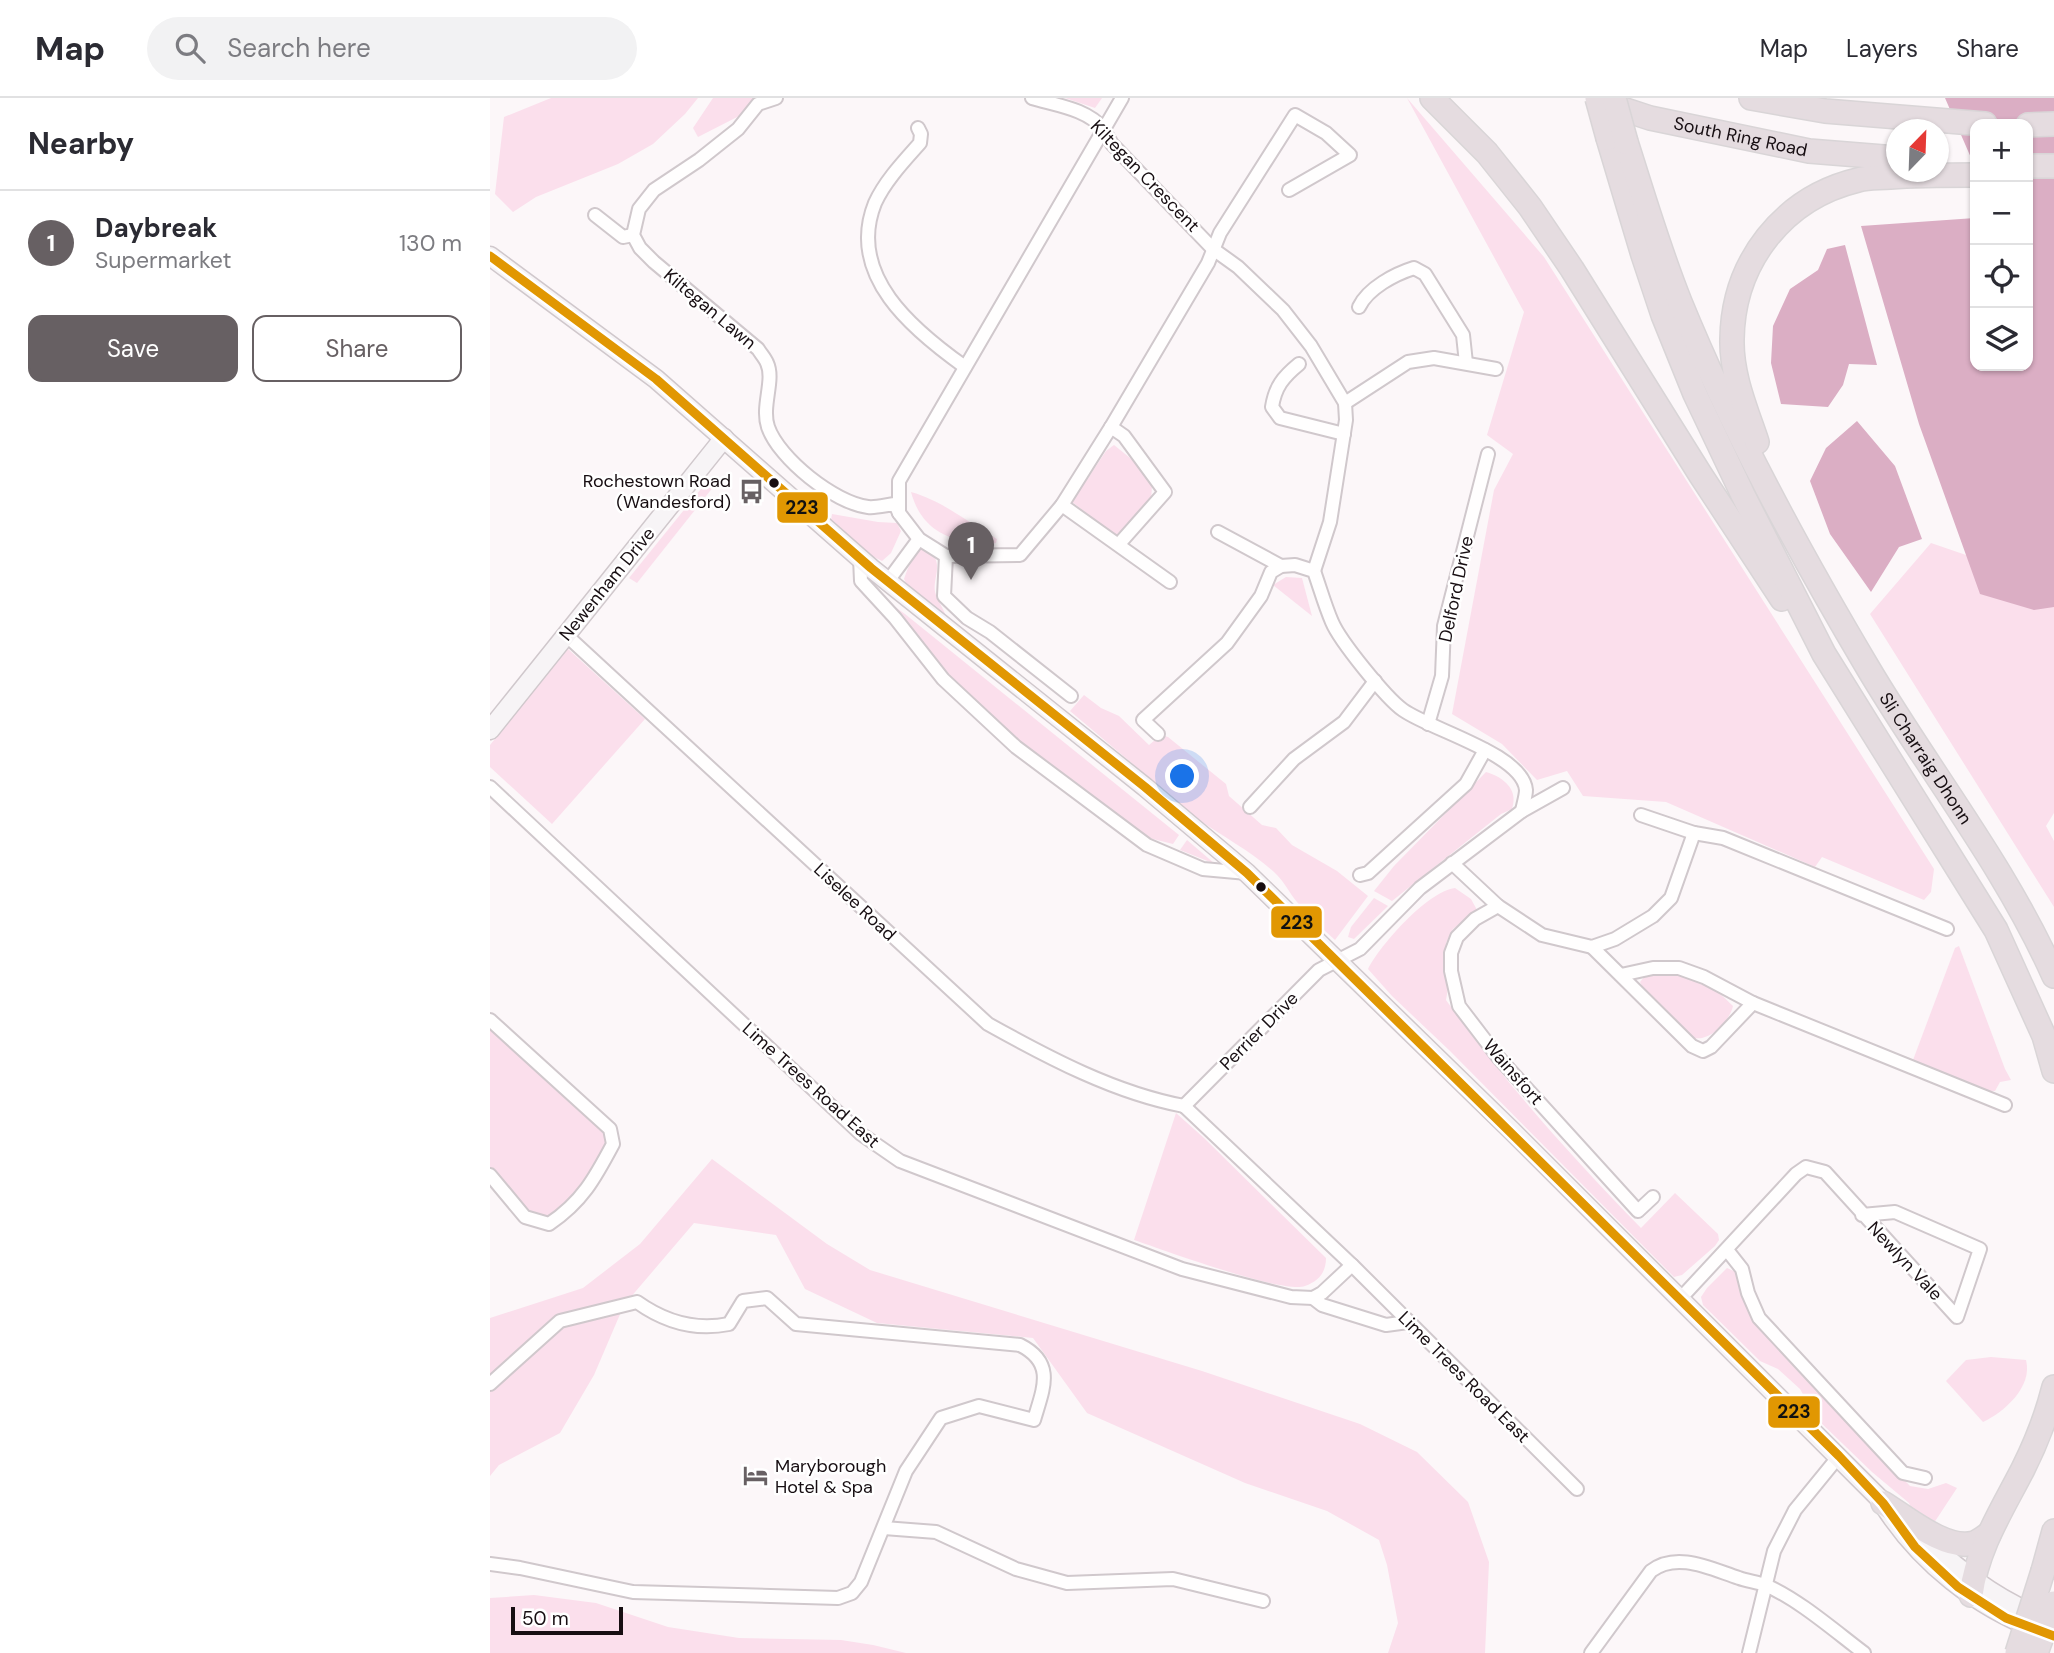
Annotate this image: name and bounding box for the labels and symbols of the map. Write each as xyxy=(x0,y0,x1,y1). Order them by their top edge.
street label: South Ring Road xyxy=(1672,111,1809,162)
street label: Kiltegan Crescent xyxy=(1085,115,1205,237)
north arrow xyxy=(1886,119,1949,182)
street label: Kiltegan Lawn xyxy=(659,263,761,355)
place label: Rochestown Road (Wandesford) xyxy=(583,469,731,514)
unlabelled marker xyxy=(767,476,781,490)
bus stop icon: Rochestown Road (Wandesford) xyxy=(737,477,765,505)
line badge: 223 xyxy=(776,491,829,524)
text: 223 xyxy=(785,495,819,520)
street label: Newenham Drive xyxy=(554,522,660,646)
pin: 1 xyxy=(948,522,994,580)
street label: Delford Drive xyxy=(1433,534,1479,644)
street label: Sli Charraig Dhonn xyxy=(1874,688,1978,829)
your location xyxy=(1165,759,1199,793)
street label: Liselee Road xyxy=(809,858,901,946)
unlabelled marker xyxy=(1254,880,1268,894)
line badge: 223 xyxy=(1270,905,1323,939)
text: 223 xyxy=(1280,910,1314,935)
street label: Perrier Drive xyxy=(1214,986,1304,1076)
street label: Lime Trees Road East xyxy=(737,1017,885,1153)
street label: Wainsfort xyxy=(1478,1034,1548,1110)
street label: Newlyn Vale xyxy=(1862,1216,1948,1306)
street label: Lime Trees Road East xyxy=(1393,1306,1535,1448)
line badge: 223 xyxy=(1767,1395,1821,1429)
text: 223 xyxy=(1777,1399,1811,1424)
place label: Maryborough Hotel & Spa xyxy=(775,1454,886,1499)
hotel icon: Maryborough Hotel & Spa xyxy=(741,1462,769,1490)
scale bar xyxy=(511,1604,623,1636)

